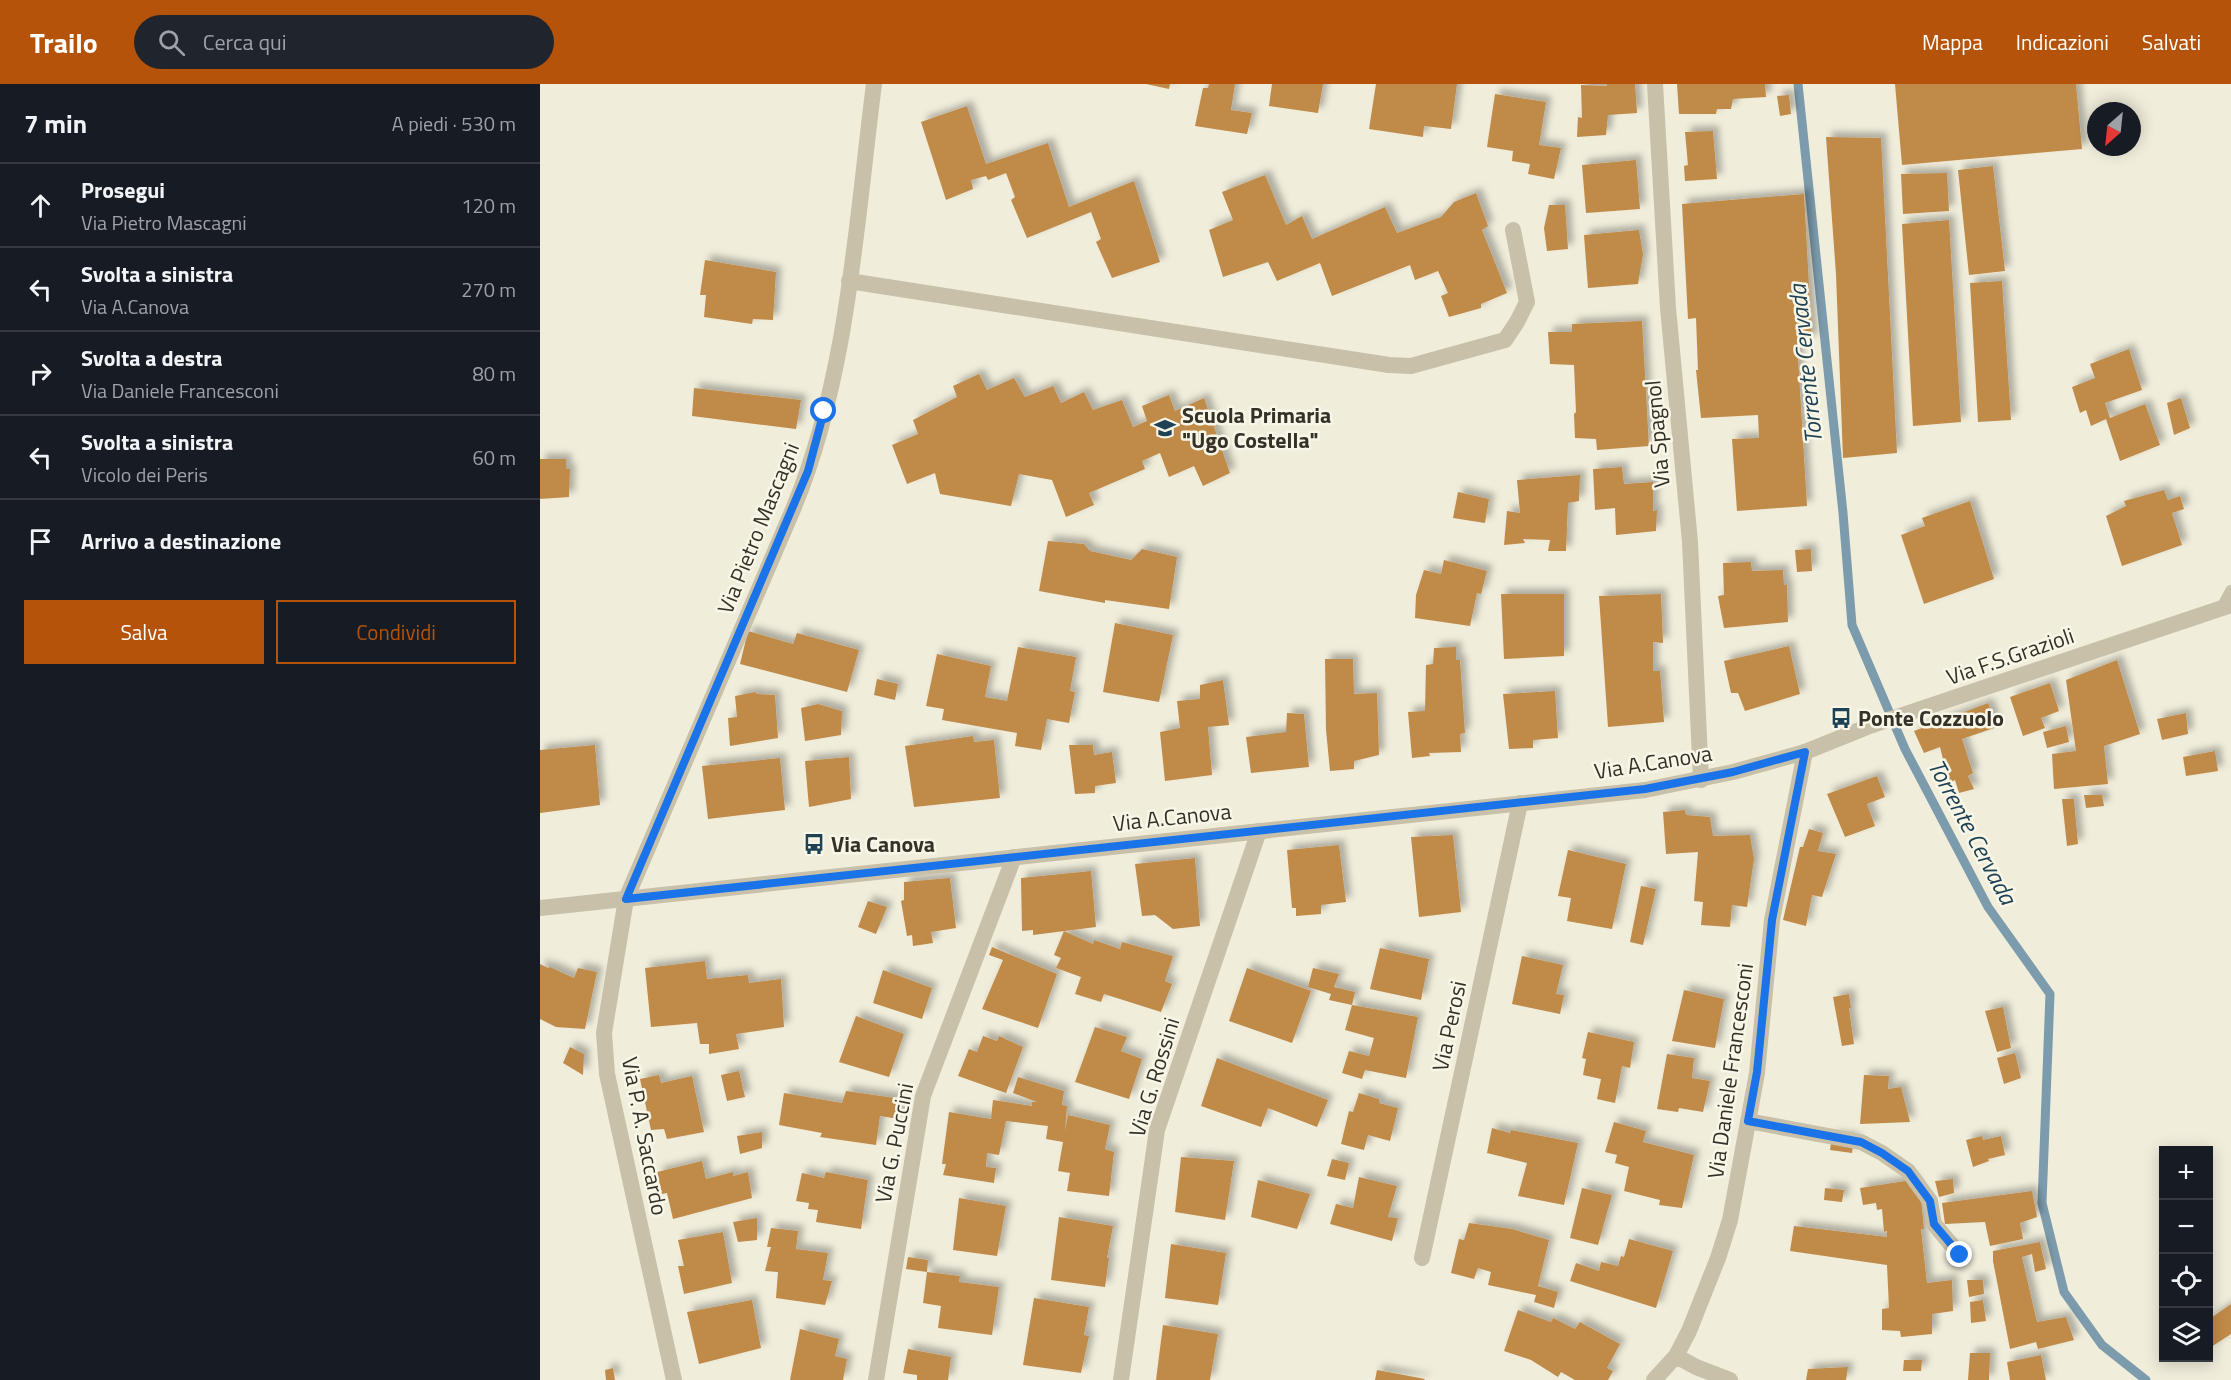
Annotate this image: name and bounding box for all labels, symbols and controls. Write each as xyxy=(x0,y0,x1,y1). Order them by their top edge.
search box xyxy=(134,15,554,69)
text: Trailo xyxy=(30,21,98,64)
text: Cerca qui xyxy=(203,25,286,59)
icon: search xyxy=(155,26,188,59)
text: Mappa xyxy=(1922,26,1983,58)
text: Indicazioni xyxy=(2016,26,2109,58)
text: Salvati xyxy=(2142,26,2201,58)
north arrow xyxy=(2087,102,2141,156)
text: 7 min xyxy=(24,104,87,143)
text: A piedi · 530 m xyxy=(392,108,516,139)
text: Prosegui xyxy=(81,173,165,207)
icon: ahead xyxy=(24,189,57,222)
text: 120 m xyxy=(461,190,516,221)
text: Via Pietro Mascagni xyxy=(81,207,247,238)
text: Svolta a sinistra xyxy=(81,257,233,291)
icon: left xyxy=(24,273,57,306)
text: 270 m xyxy=(461,274,516,305)
water label: Torrente Cervada xyxy=(1779,281,1831,446)
text: Via A.Canova xyxy=(81,291,189,322)
text: Svolta a destra xyxy=(81,341,223,375)
icon: right xyxy=(24,357,57,390)
text: 80 m xyxy=(472,358,516,389)
text: Via Daniele Francesconi xyxy=(81,375,279,406)
street label: Via Spagnol xyxy=(1635,379,1679,489)
route start xyxy=(810,397,836,423)
place label: Scuola Primaria "Ugo Costella" xyxy=(1182,398,1331,457)
school or university icon: Scuola Primaria "Ugo Costella" xyxy=(1153,416,1177,440)
text: Svolta a sinistra xyxy=(81,425,233,459)
street label: Via Pietro Mascagni xyxy=(708,437,808,619)
icon: left xyxy=(24,441,57,474)
text: 60 m xyxy=(472,442,516,473)
text: Vicolo dei Peris xyxy=(81,459,208,490)
text: Arrivo a destinazione xyxy=(81,524,281,558)
icon: arrive xyxy=(24,525,57,558)
button: Salva xyxy=(24,600,264,664)
button: Condividi xyxy=(276,600,516,664)
street label: Via F.S.Grazioli xyxy=(1941,618,2079,694)
place label: Ponte Cozzuolo xyxy=(1858,701,2004,735)
bus stop icon: Ponte Cozzuolo xyxy=(1829,706,1853,730)
street label: Via A.Canova xyxy=(1592,736,1714,788)
water label: Torrente Cervada xyxy=(1919,752,2027,912)
street label: Via A.Canova xyxy=(1111,794,1233,840)
place label: Via Canova xyxy=(831,827,935,861)
bus stop icon: Via Canova xyxy=(802,832,826,856)
street label: Via Daniele Francesconi xyxy=(1698,961,1762,1181)
street label: Via Perosi xyxy=(1423,978,1475,1074)
street label: Via G. Rossini xyxy=(1120,1013,1188,1141)
street label: Via P. A. Saccardo xyxy=(613,1054,677,1218)
street label: Via G. Puccini xyxy=(866,1080,922,1206)
map controls xyxy=(2159,1146,2213,1362)
button: + xyxy=(2159,1146,2213,1200)
button: − xyxy=(2159,1200,2213,1254)
route end xyxy=(1946,1241,1972,1267)
button: locate xyxy=(2159,1254,2213,1308)
button: layers xyxy=(2159,1308,2213,1362)

